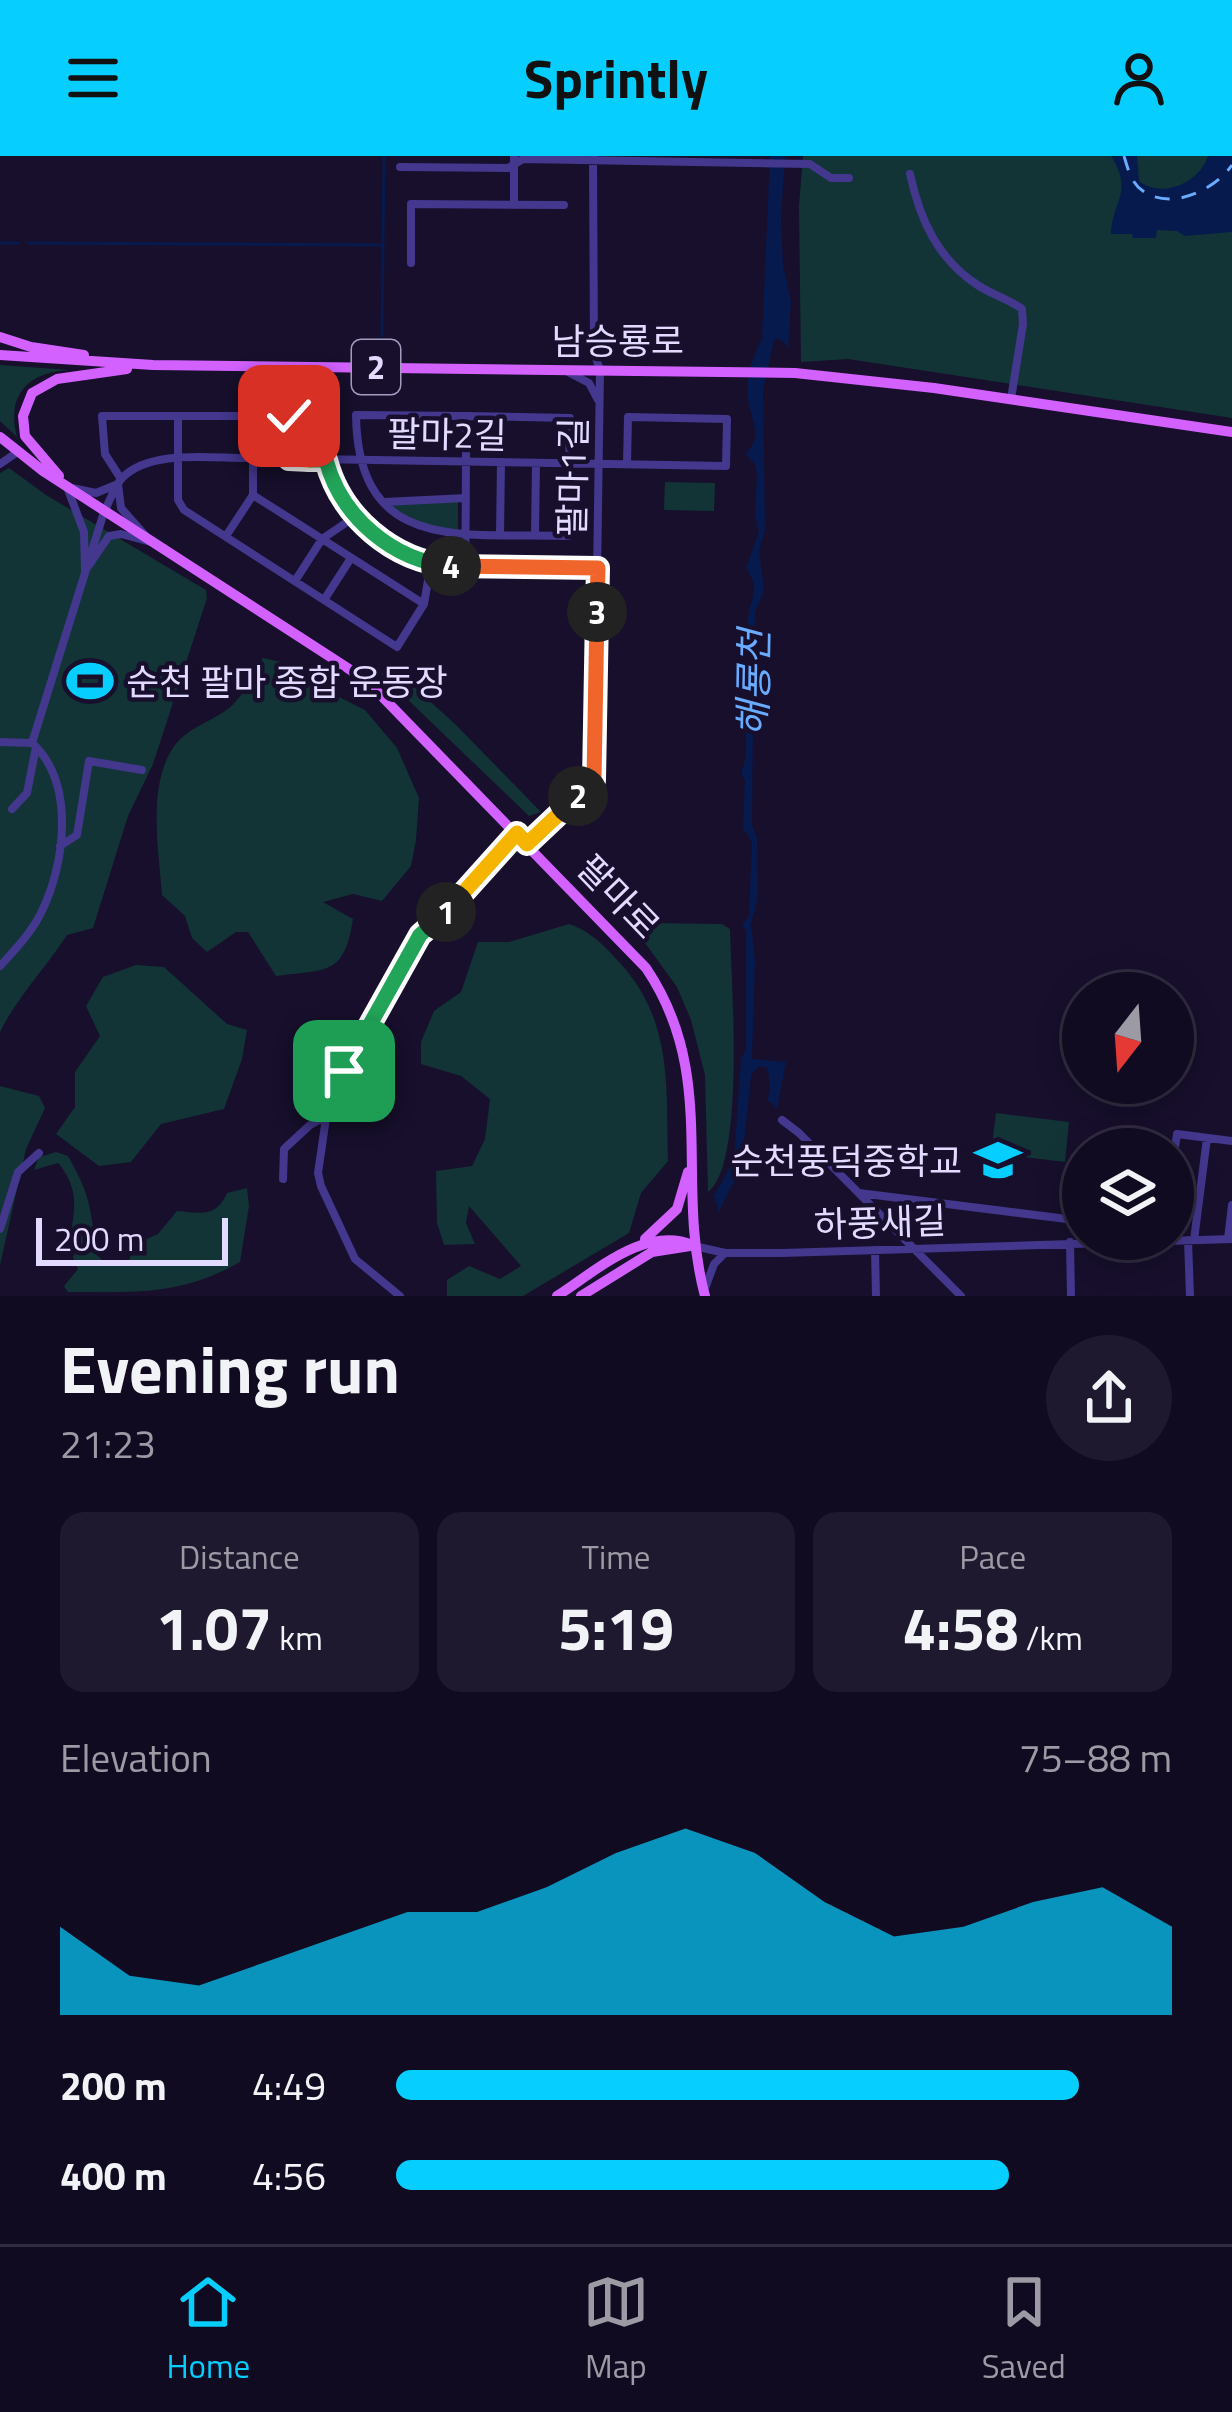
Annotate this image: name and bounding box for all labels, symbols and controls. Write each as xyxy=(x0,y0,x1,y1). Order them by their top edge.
text: Sprintly xyxy=(524,37,708,119)
icon: menu xyxy=(60,45,126,111)
icon: person xyxy=(1106,45,1172,111)
street label: 남승룡로 xyxy=(552,313,684,368)
road number: 2 xyxy=(352,340,400,394)
pin xyxy=(238,365,340,467)
icon: check xyxy=(256,383,322,449)
street label: 팔마2길 xyxy=(387,405,507,463)
street label: 팔마1길 xyxy=(543,417,601,537)
pin: 4 xyxy=(421,536,481,596)
text: 4 xyxy=(442,541,460,591)
pin: 3 xyxy=(567,582,627,642)
text: 3 xyxy=(588,587,606,637)
water label: 해룡천 xyxy=(723,625,784,737)
place label: 순천 팔마 종합 운동장 xyxy=(126,654,448,709)
sports icon: 순천 팔마 종합 운동장 xyxy=(65,656,115,706)
pin: 2 xyxy=(548,766,608,826)
text: 2 xyxy=(569,771,587,821)
street label: 팔마로 xyxy=(565,841,673,951)
pin: 1 xyxy=(416,882,476,942)
text: 1 xyxy=(437,887,455,937)
north arrow xyxy=(1062,972,1194,1104)
map controls xyxy=(1062,972,1194,1260)
pin xyxy=(293,1020,395,1122)
icon: arrive xyxy=(311,1038,377,1104)
button: layers xyxy=(1062,1128,1194,1260)
place label: 순천풍덕중학교 xyxy=(730,1133,962,1188)
school or university icon: 순천풍덕중학교 xyxy=(973,1135,1023,1185)
street label: 하풍새길 xyxy=(813,1192,947,1252)
scale bar xyxy=(36,1212,228,1265)
text: 200 m xyxy=(54,1214,144,1264)
text: Evening run xyxy=(60,1318,400,1419)
button: share xyxy=(1046,1335,1172,1461)
text: 21:23 xyxy=(60,1414,156,1473)
text: Distance xyxy=(179,1532,300,1582)
text: Time xyxy=(582,1532,650,1582)
text: Pace xyxy=(959,1532,1026,1582)
text: 1.07 xyxy=(156,1582,272,1673)
text: 5:19 xyxy=(558,1582,674,1673)
text: 4:58 xyxy=(902,1582,1019,1673)
text: km xyxy=(272,1613,323,1663)
text: /km xyxy=(1019,1613,1083,1663)
text: Elevation xyxy=(60,1728,212,1787)
text: 75–88 m xyxy=(1019,1728,1172,1787)
text: 200 m xyxy=(60,2056,167,2115)
text: 4:49 xyxy=(252,2056,326,2115)
text: 400 m xyxy=(60,2146,167,2205)
text: 4:56 xyxy=(252,2146,326,2205)
tab: Home xyxy=(166,2269,250,2391)
tab: Map xyxy=(583,2269,649,2391)
tab: Saved xyxy=(982,2269,1066,2391)

